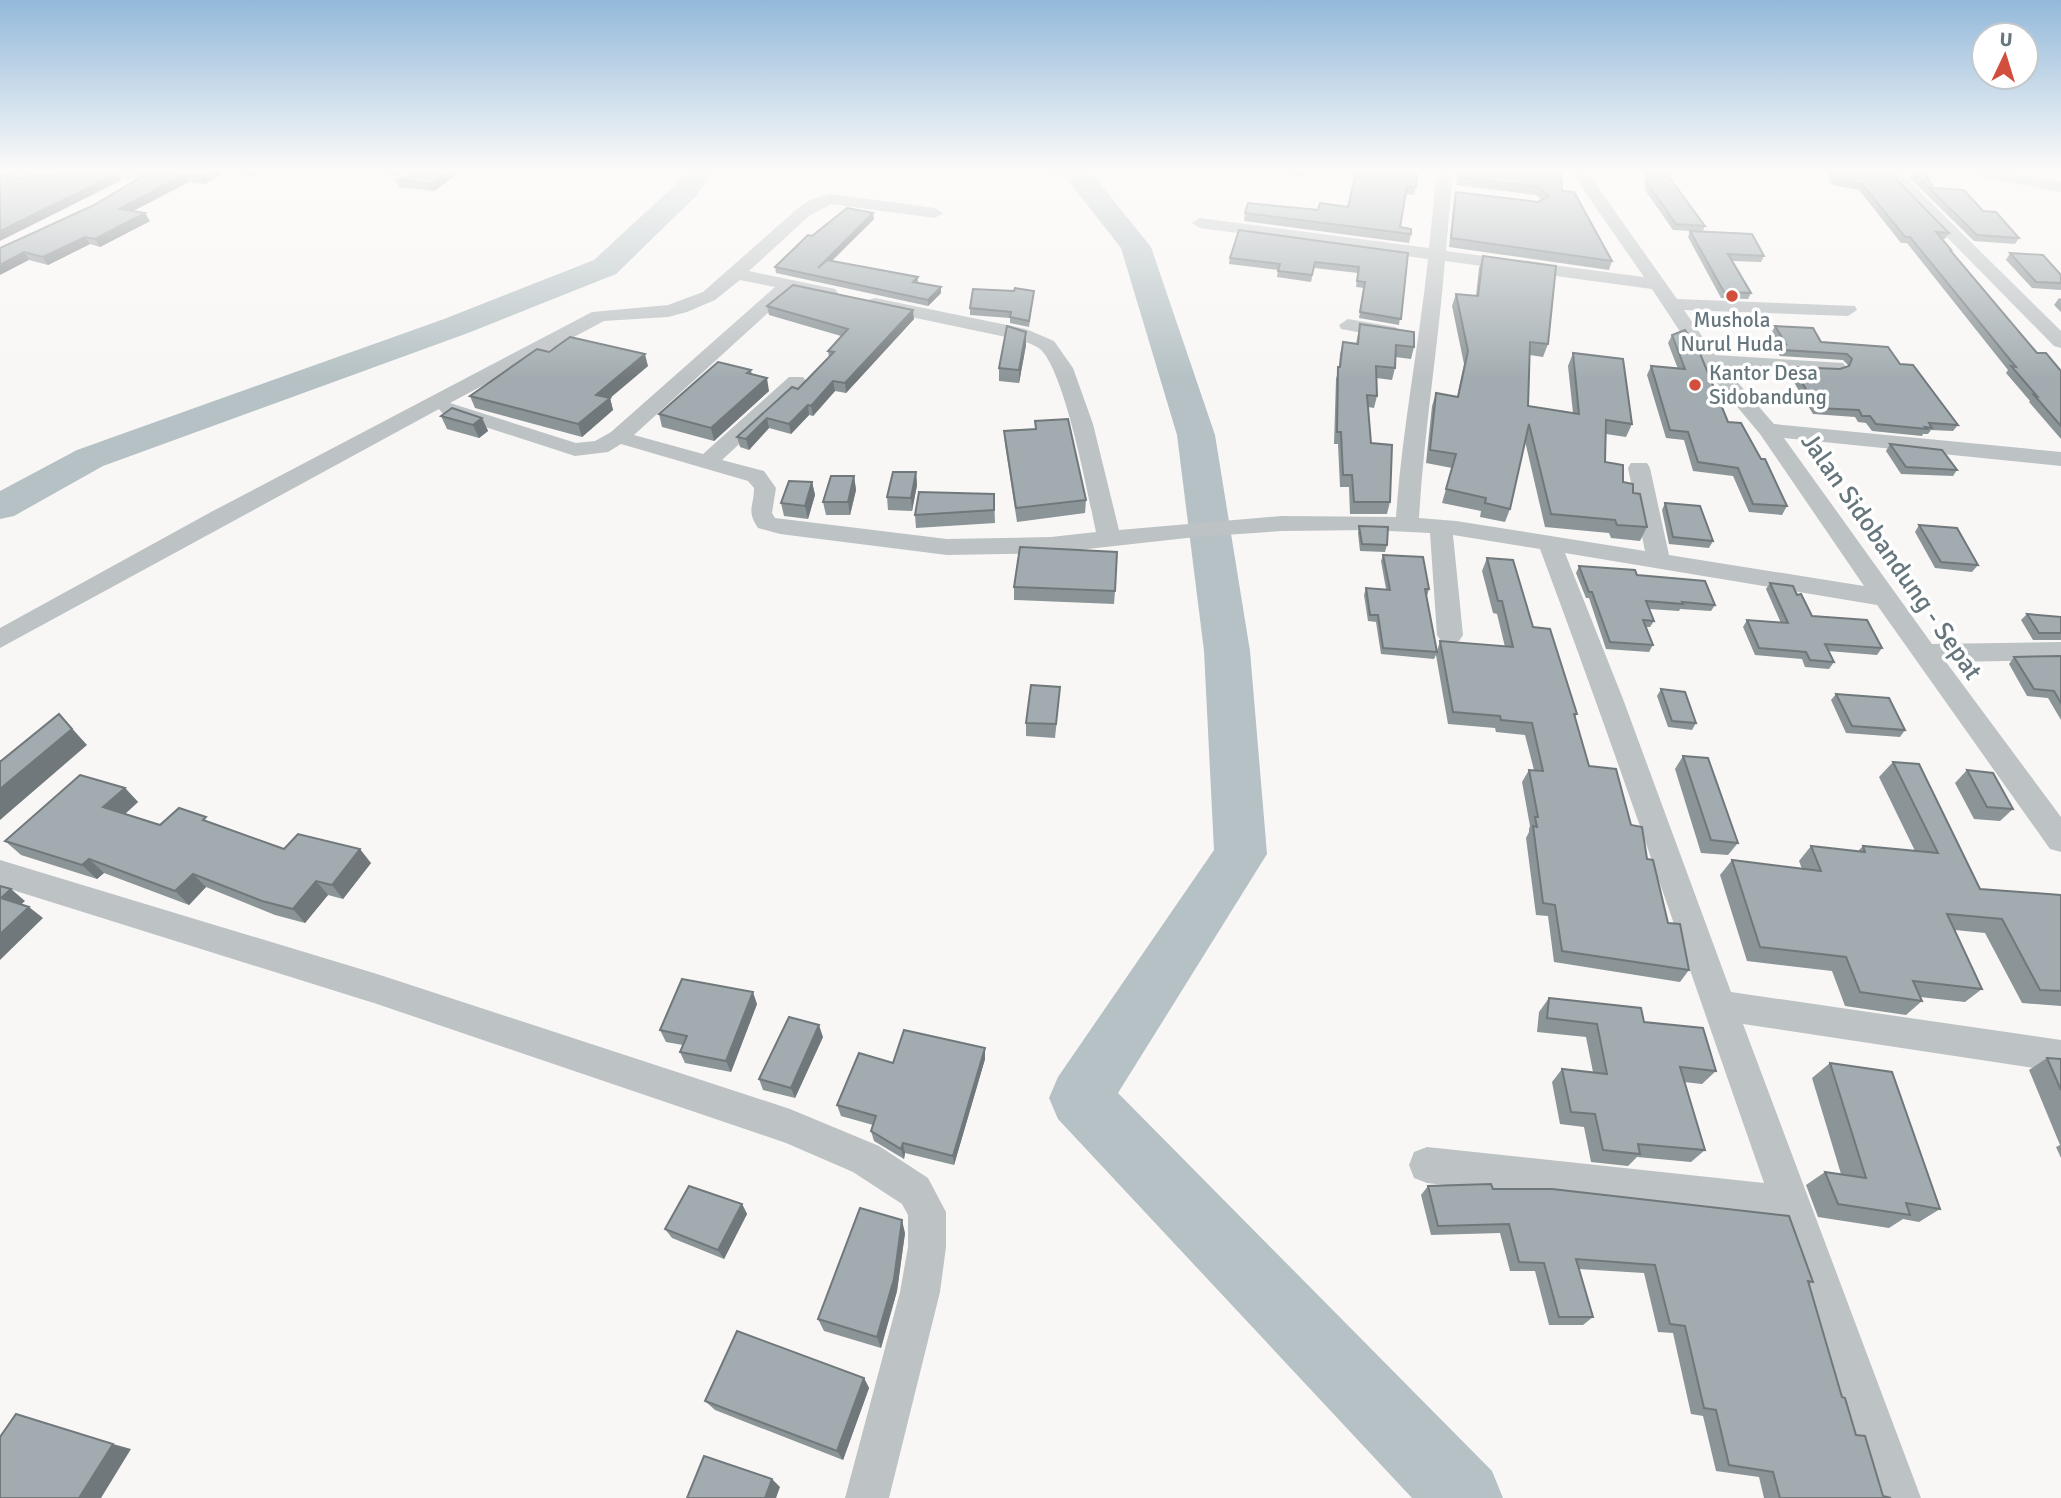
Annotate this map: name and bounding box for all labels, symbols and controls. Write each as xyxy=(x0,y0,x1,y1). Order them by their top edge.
north arrow xyxy=(1970,21,2040,91)
text: U xyxy=(1999,28,2013,52)
marker: Mushola Nurul Huda xyxy=(1724,288,1740,304)
place label: Mushola Nurul Huda xyxy=(1680,307,1784,357)
place label: Kantor Desa Sidobandung xyxy=(1709,360,1827,410)
marker: Kantor Desa Sidobandung xyxy=(1687,377,1703,393)
street label: Jalan Sidobandung - Sepat xyxy=(1794,427,1989,686)

